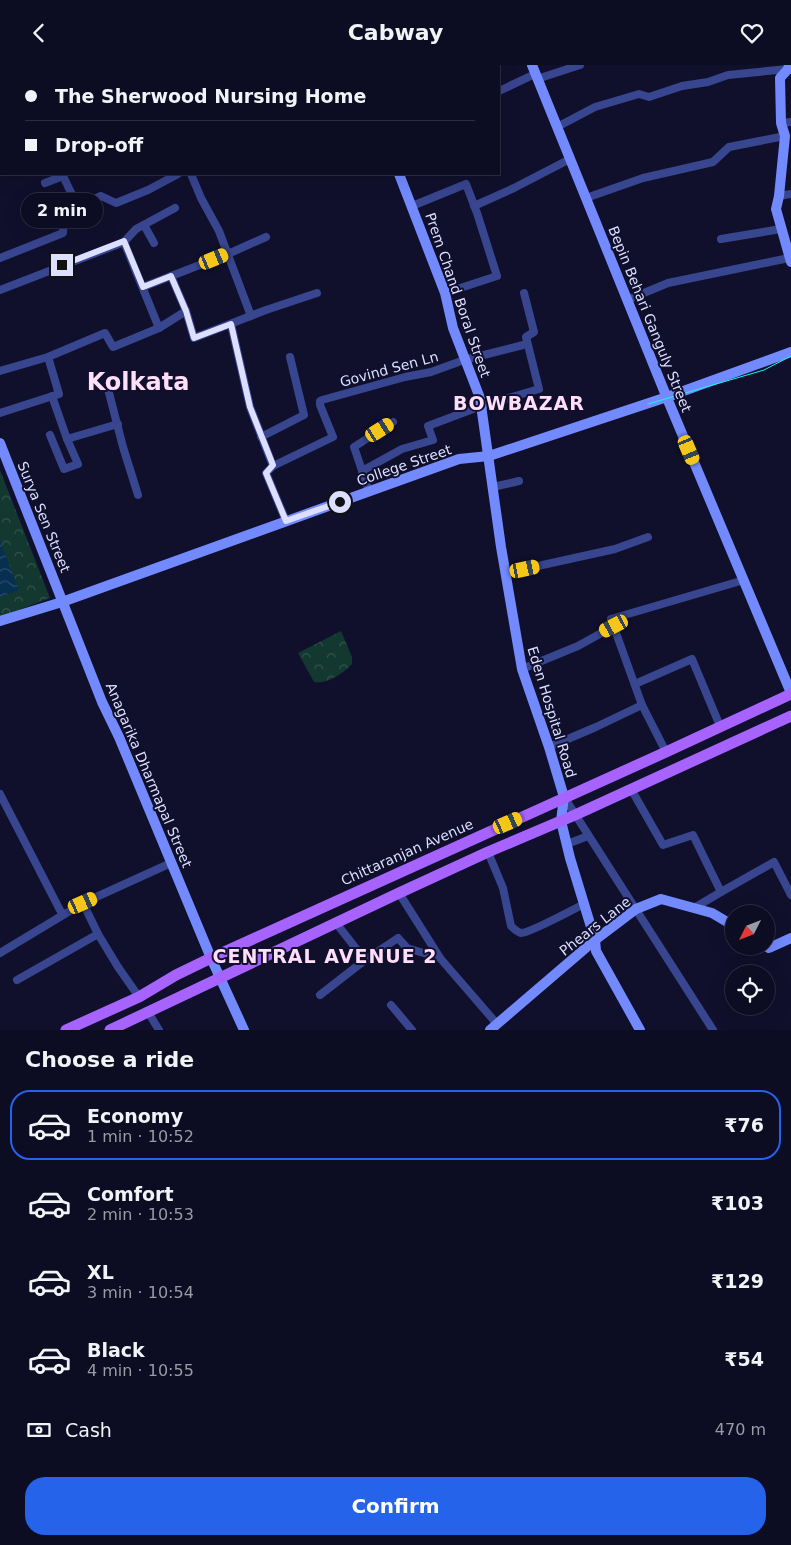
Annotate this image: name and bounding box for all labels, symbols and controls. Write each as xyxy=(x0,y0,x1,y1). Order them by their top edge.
icon: back xyxy=(25,19,53,47)
icon: heart xyxy=(738,19,766,47)
text: Cabway xyxy=(348,20,443,45)
text: The Sherwood Nursing Home xyxy=(55,85,366,107)
text: Drop-off xyxy=(55,134,143,156)
callout: 2 min xyxy=(21,193,103,227)
text: 2 min xyxy=(37,201,87,220)
street label: Prem Chand Boral Street xyxy=(422,211,494,380)
street label: Bepin Behari Ganguly Street xyxy=(605,224,695,415)
car xyxy=(197,246,230,272)
route end xyxy=(51,254,73,276)
street label: Govind Sen Ln xyxy=(338,348,440,390)
district label: Kolkata xyxy=(87,368,189,396)
district label: BOWBAZAR xyxy=(453,392,585,414)
car xyxy=(363,416,396,444)
car xyxy=(676,433,701,467)
street label: College Street xyxy=(354,441,454,489)
street label: Surya Sen Street xyxy=(14,459,74,575)
route start xyxy=(329,491,351,513)
car xyxy=(508,559,541,579)
car xyxy=(597,612,630,640)
street label: Eden Hospital Road xyxy=(524,644,580,780)
street label: Anagarika Dharmapal Street xyxy=(103,680,196,870)
car xyxy=(491,810,524,836)
street label: Chittaranjan Avenue xyxy=(338,816,476,888)
car xyxy=(66,890,99,916)
street label: Phears Lane xyxy=(556,893,634,959)
north arrow xyxy=(725,905,775,955)
map controls xyxy=(725,905,775,1015)
district label: CENTRAL AVENUE 2 xyxy=(212,945,438,967)
button: locate xyxy=(725,965,775,1015)
text: Choose a ride xyxy=(25,1047,194,1072)
icon: car xyxy=(27,1103,72,1148)
text: Economy xyxy=(87,1105,183,1127)
text: ₹76 xyxy=(724,1114,764,1136)
text: 1 min · 10:52 xyxy=(87,1127,194,1146)
icon: car xyxy=(27,1181,72,1226)
text: Comfort xyxy=(87,1183,174,1205)
text: ₹103 xyxy=(711,1192,764,1214)
text: 2 min · 10:53 xyxy=(87,1205,194,1224)
icon: car xyxy=(27,1259,72,1304)
text: XL xyxy=(87,1261,114,1283)
text: ₹129 xyxy=(711,1270,764,1292)
text: 3 min · 10:54 xyxy=(87,1283,194,1302)
icon: car xyxy=(27,1337,72,1382)
text: Black xyxy=(87,1339,145,1361)
text: ₹54 xyxy=(724,1348,764,1370)
text: 4 min · 10:55 xyxy=(87,1361,194,1380)
icon: cash xyxy=(25,1416,53,1444)
text: Cash xyxy=(65,1419,112,1441)
text: 470 m xyxy=(715,1420,766,1439)
button: Confirm xyxy=(25,1477,766,1535)

